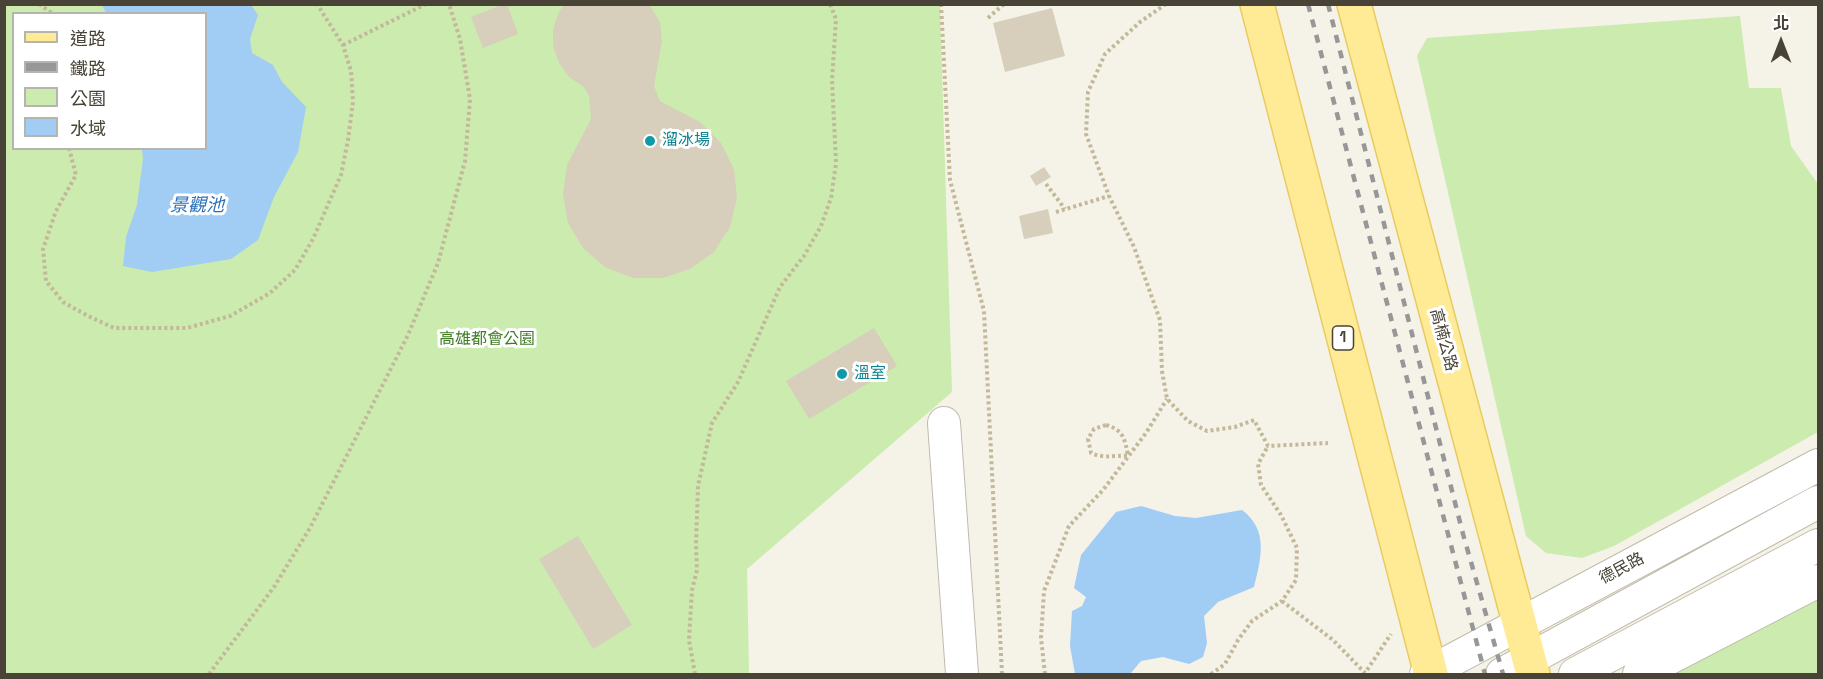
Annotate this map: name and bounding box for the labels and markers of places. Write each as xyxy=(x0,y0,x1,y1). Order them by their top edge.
place label: 溜冰場 xyxy=(662,131,710,151)
marker: 溜冰場 xyxy=(643,134,657,148)
place label: 溫室 xyxy=(854,364,886,384)
marker: 溫室 xyxy=(835,367,849,381)

